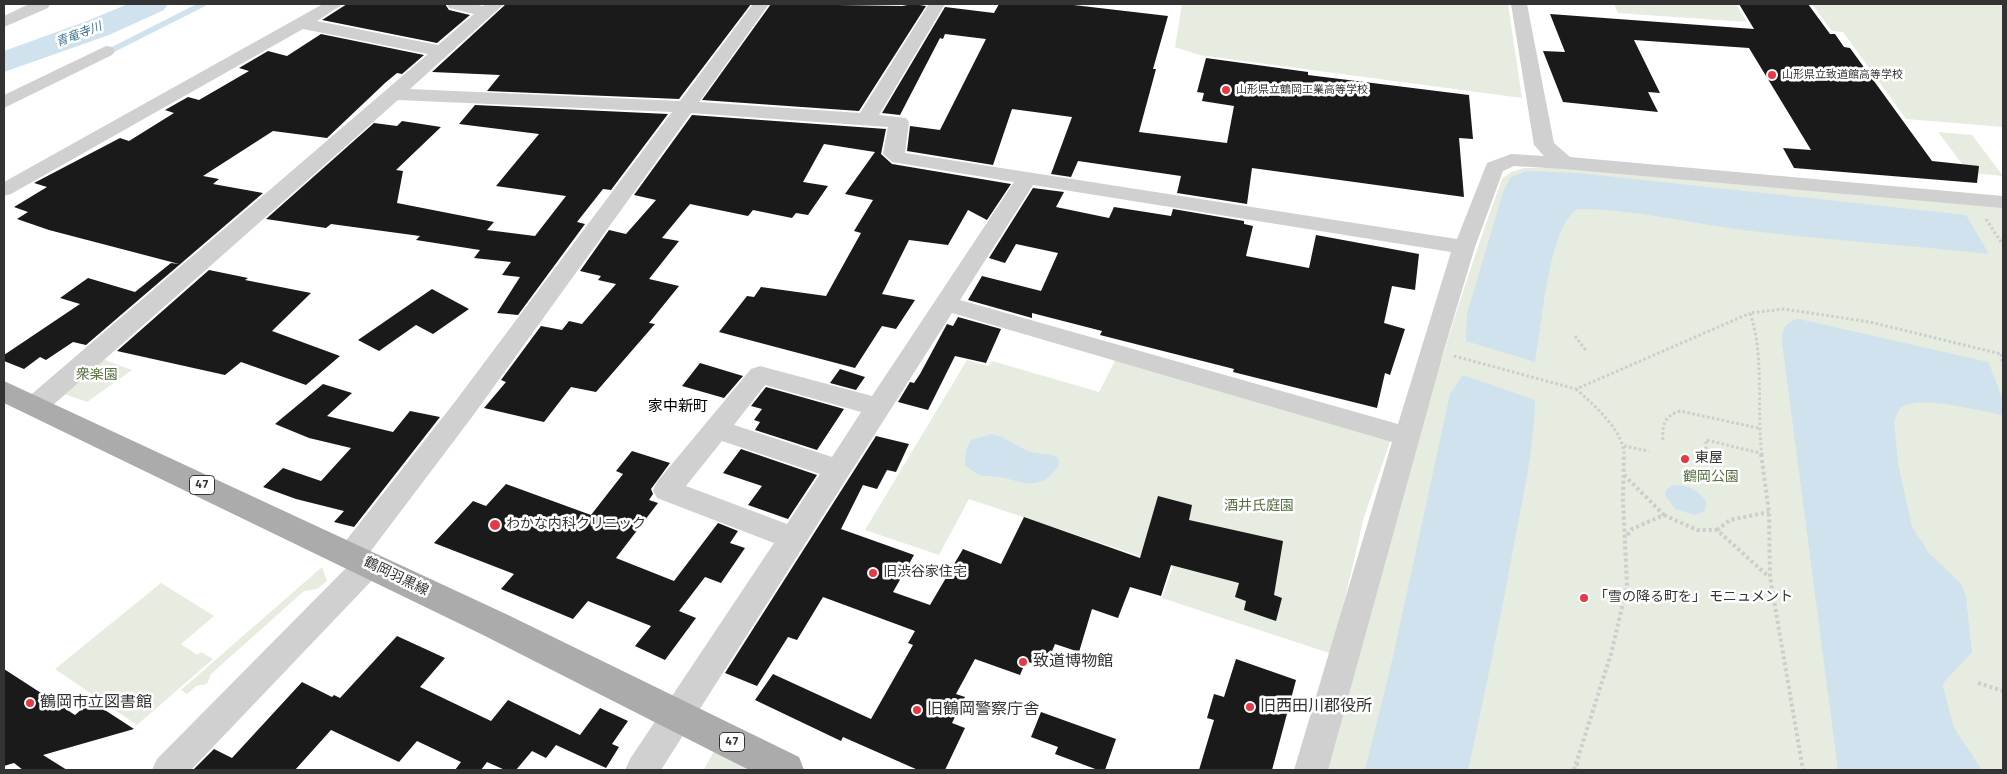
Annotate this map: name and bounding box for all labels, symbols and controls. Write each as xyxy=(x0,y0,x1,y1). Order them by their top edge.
water label: 青竜寺川 xyxy=(54,20,104,50)
place label: 山形県立致道館高等学校 xyxy=(1782,68,1903,82)
marker: 山形県立致道館高等学校 xyxy=(1766,69,1778,81)
place label: 山形県立鶴岡工業高等学校 xyxy=(1236,83,1368,97)
marker: 山形県立鶴岡工業高等学校 xyxy=(1220,84,1232,96)
park label: 衆楽園 xyxy=(76,368,118,384)
district label: 家中新町 xyxy=(648,398,708,416)
place label: 東屋 xyxy=(1695,451,1723,467)
marker: 東屋 xyxy=(1679,453,1691,465)
park label: 鶴岡公園 xyxy=(1683,470,1739,486)
road number: 47 xyxy=(190,476,214,494)
park label: 酒井氏庭園 xyxy=(1224,499,1294,515)
place label: わかな内科クリニック xyxy=(506,517,646,533)
marker: わかな内科クリニック xyxy=(488,518,502,532)
street label: 鶴岡羽黒線 xyxy=(361,554,431,600)
place label: 旧渋谷家住宅 xyxy=(883,565,967,581)
marker: 旧渋谷家住宅 xyxy=(867,567,879,579)
place label: 「雪の降る町を」 モニュメント xyxy=(1594,590,1793,606)
marker: 「雪の降る町を」 モニュメント xyxy=(1578,592,1590,604)
place label: 致道博物館 xyxy=(1033,652,1113,672)
marker: 致道博物館 xyxy=(1017,656,1029,668)
place label: 鶴岡市立図書館 xyxy=(40,693,152,713)
marker: 鶴岡市立図書館 xyxy=(24,697,36,709)
place label: 旧西田川郡役所 xyxy=(1260,697,1372,717)
place label: 旧鶴岡警察庁舎 xyxy=(927,700,1039,720)
marker: 旧西田川郡役所 xyxy=(1244,701,1256,713)
marker: 旧鶴岡警察庁舎 xyxy=(911,704,923,716)
road number: 47 xyxy=(720,732,744,752)

